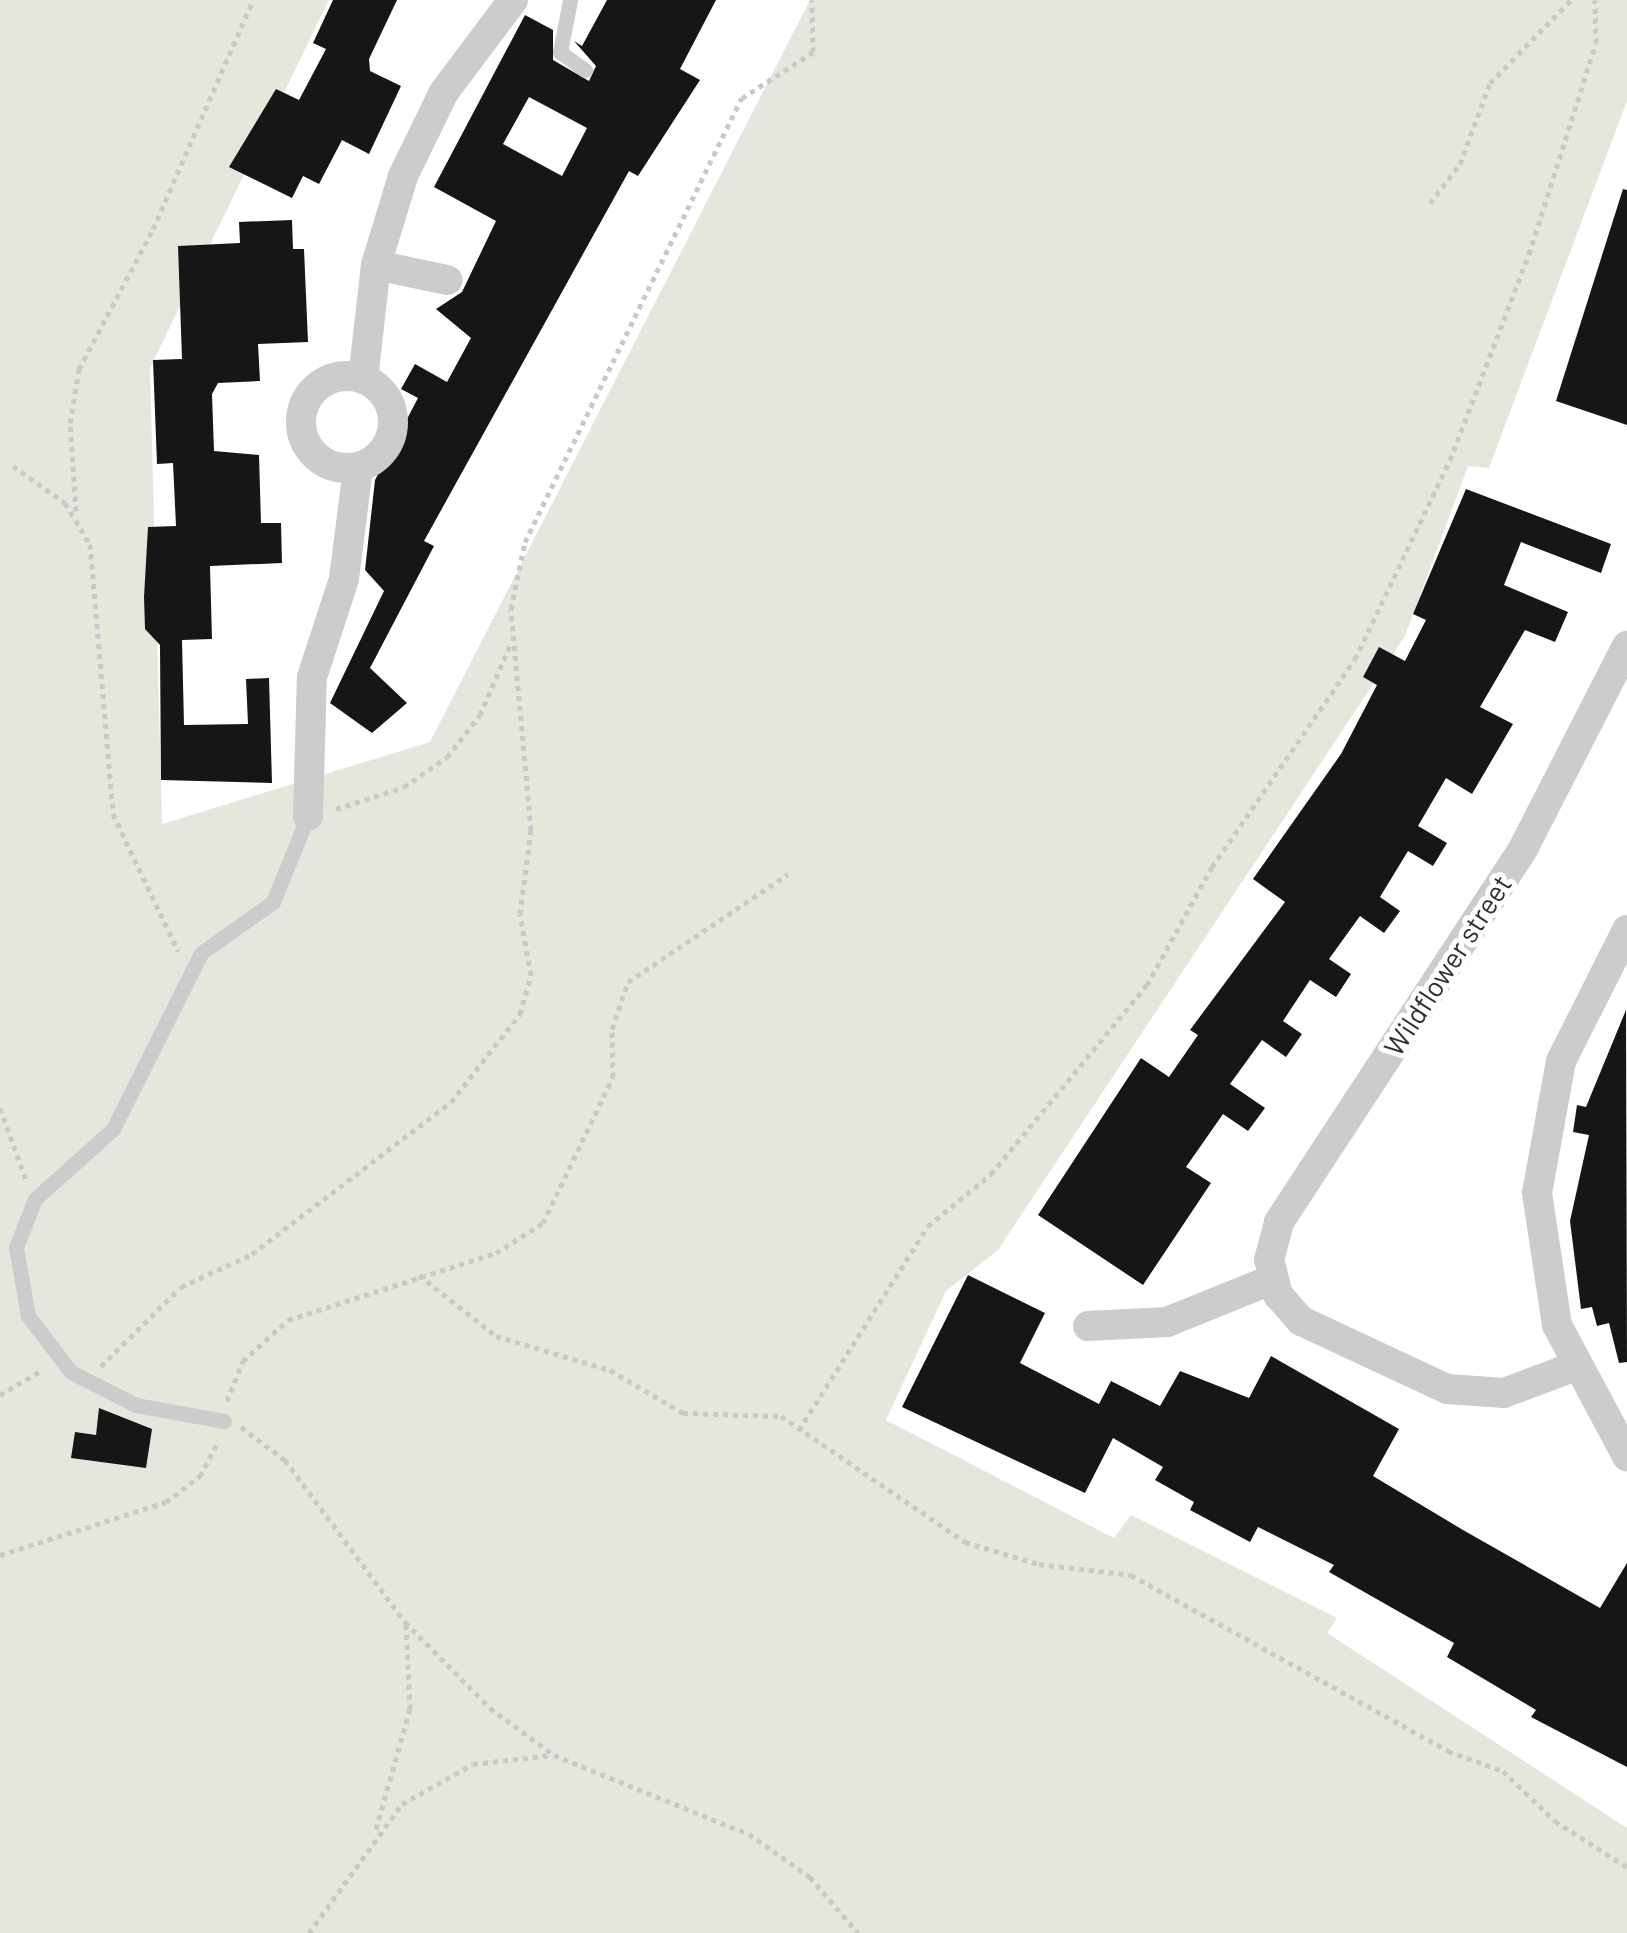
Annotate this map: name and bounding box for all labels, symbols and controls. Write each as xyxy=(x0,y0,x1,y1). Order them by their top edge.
street label: Wildflower street xyxy=(1376,868,1518,1062)

